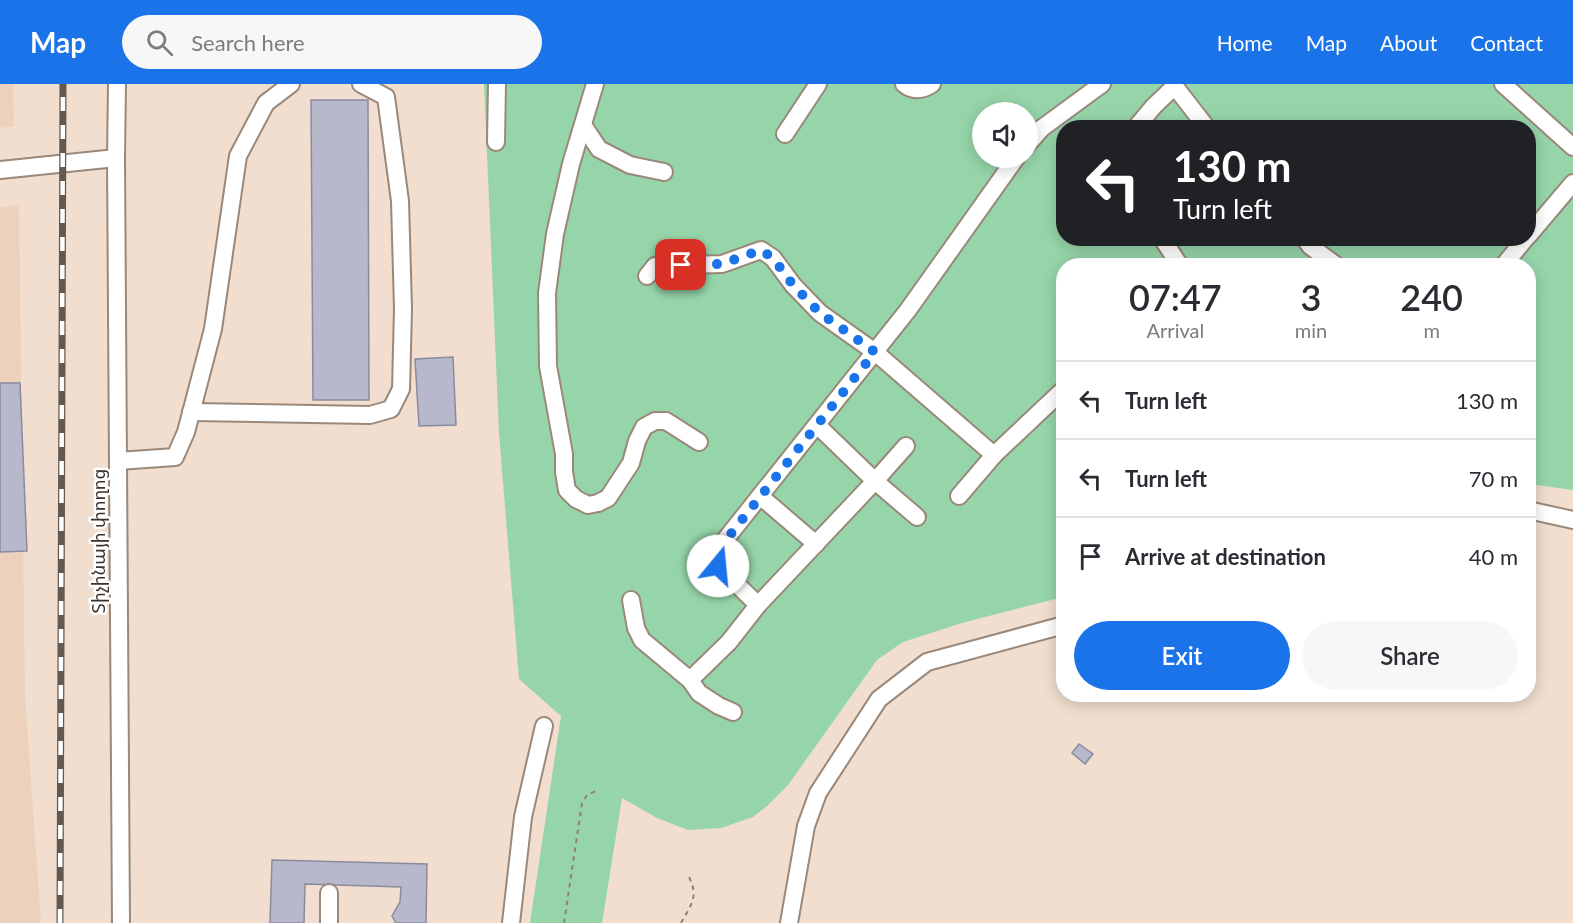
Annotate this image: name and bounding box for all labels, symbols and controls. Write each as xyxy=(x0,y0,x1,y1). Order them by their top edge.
search box xyxy=(122,15,542,69)
text: Map xyxy=(30,25,86,59)
icon: search xyxy=(143,26,176,59)
text: Search here xyxy=(191,29,305,56)
text: Home xyxy=(1217,30,1273,55)
text: Map xyxy=(1306,30,1347,55)
text: About xyxy=(1380,30,1437,55)
text: Contact xyxy=(1470,30,1543,55)
map controls xyxy=(972,102,1038,168)
button: sound xyxy=(972,102,1038,168)
text: 130 m xyxy=(1173,141,1291,191)
icon: left xyxy=(1074,144,1152,222)
text: Turn left xyxy=(1173,192,1272,225)
pin xyxy=(655,239,706,290)
icon: arrive xyxy=(664,248,697,281)
text: 07:47 xyxy=(1129,275,1222,319)
text: 3 xyxy=(1301,275,1321,319)
text: 240 xyxy=(1400,275,1463,319)
text: Arrival xyxy=(1147,318,1204,342)
text: min xyxy=(1295,318,1327,342)
text: m xyxy=(1423,318,1440,342)
icon: left xyxy=(1074,384,1107,417)
text: Turn left xyxy=(1125,387,1207,414)
text: 130 m xyxy=(1456,387,1518,414)
icon: left xyxy=(1074,462,1107,495)
text: Turn left xyxy=(1125,465,1207,492)
text: 70 m xyxy=(1469,465,1518,492)
street label: Տիչինայի փողոց xyxy=(87,469,109,613)
position arrow xyxy=(686,534,750,598)
icon: arrive xyxy=(1074,540,1107,573)
text: Arrive at destination xyxy=(1125,543,1326,570)
text: 40 m xyxy=(1469,543,1518,570)
button: Exit xyxy=(1074,621,1290,690)
button: Share xyxy=(1302,621,1518,690)

